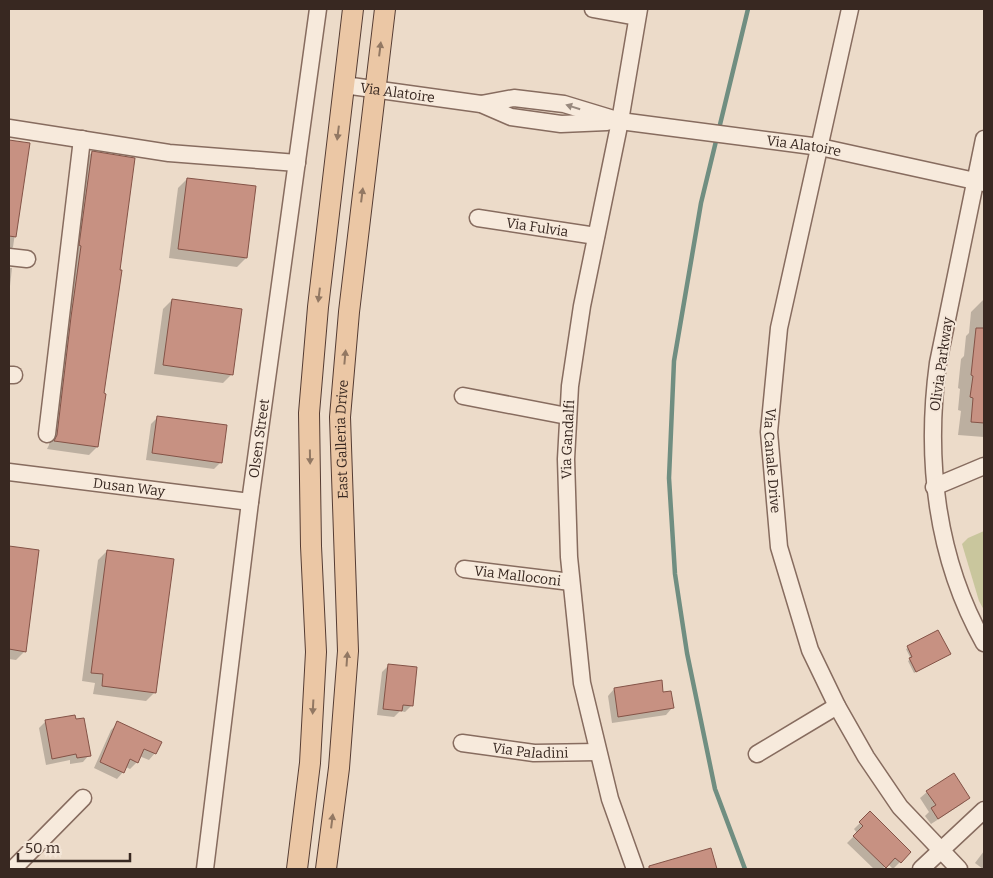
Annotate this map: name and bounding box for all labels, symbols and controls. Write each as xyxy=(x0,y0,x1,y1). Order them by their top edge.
one-way arrow xyxy=(376,41,384,57)
street label: Via Alatoire xyxy=(359,79,436,107)
one-way arrow xyxy=(565,102,580,110)
one-way arrow xyxy=(334,126,342,142)
street label: Via Alatoire xyxy=(765,132,843,160)
one-way arrow xyxy=(358,187,366,203)
street label: Via Fulvia xyxy=(505,214,570,241)
one-way arrow xyxy=(315,287,323,303)
street label: Olivia Parkway xyxy=(926,315,957,412)
one-way arrow xyxy=(342,349,350,365)
street label: East Galleria Drive xyxy=(332,379,352,499)
street label: Olsen Street xyxy=(245,398,273,479)
street label: Via Gandalfi xyxy=(558,399,578,479)
street label: Via Canale Drive xyxy=(760,407,784,514)
one-way arrow xyxy=(306,449,314,465)
street label: Dusan Way xyxy=(92,475,167,500)
street label: Via Malloconi xyxy=(473,562,562,590)
one-way arrow xyxy=(344,651,352,667)
one-way arrow xyxy=(308,699,316,715)
street label: Via Paladini xyxy=(491,739,569,762)
one-way arrow xyxy=(328,813,336,829)
scale bar xyxy=(18,830,130,862)
text: 50 m xyxy=(25,839,61,857)

